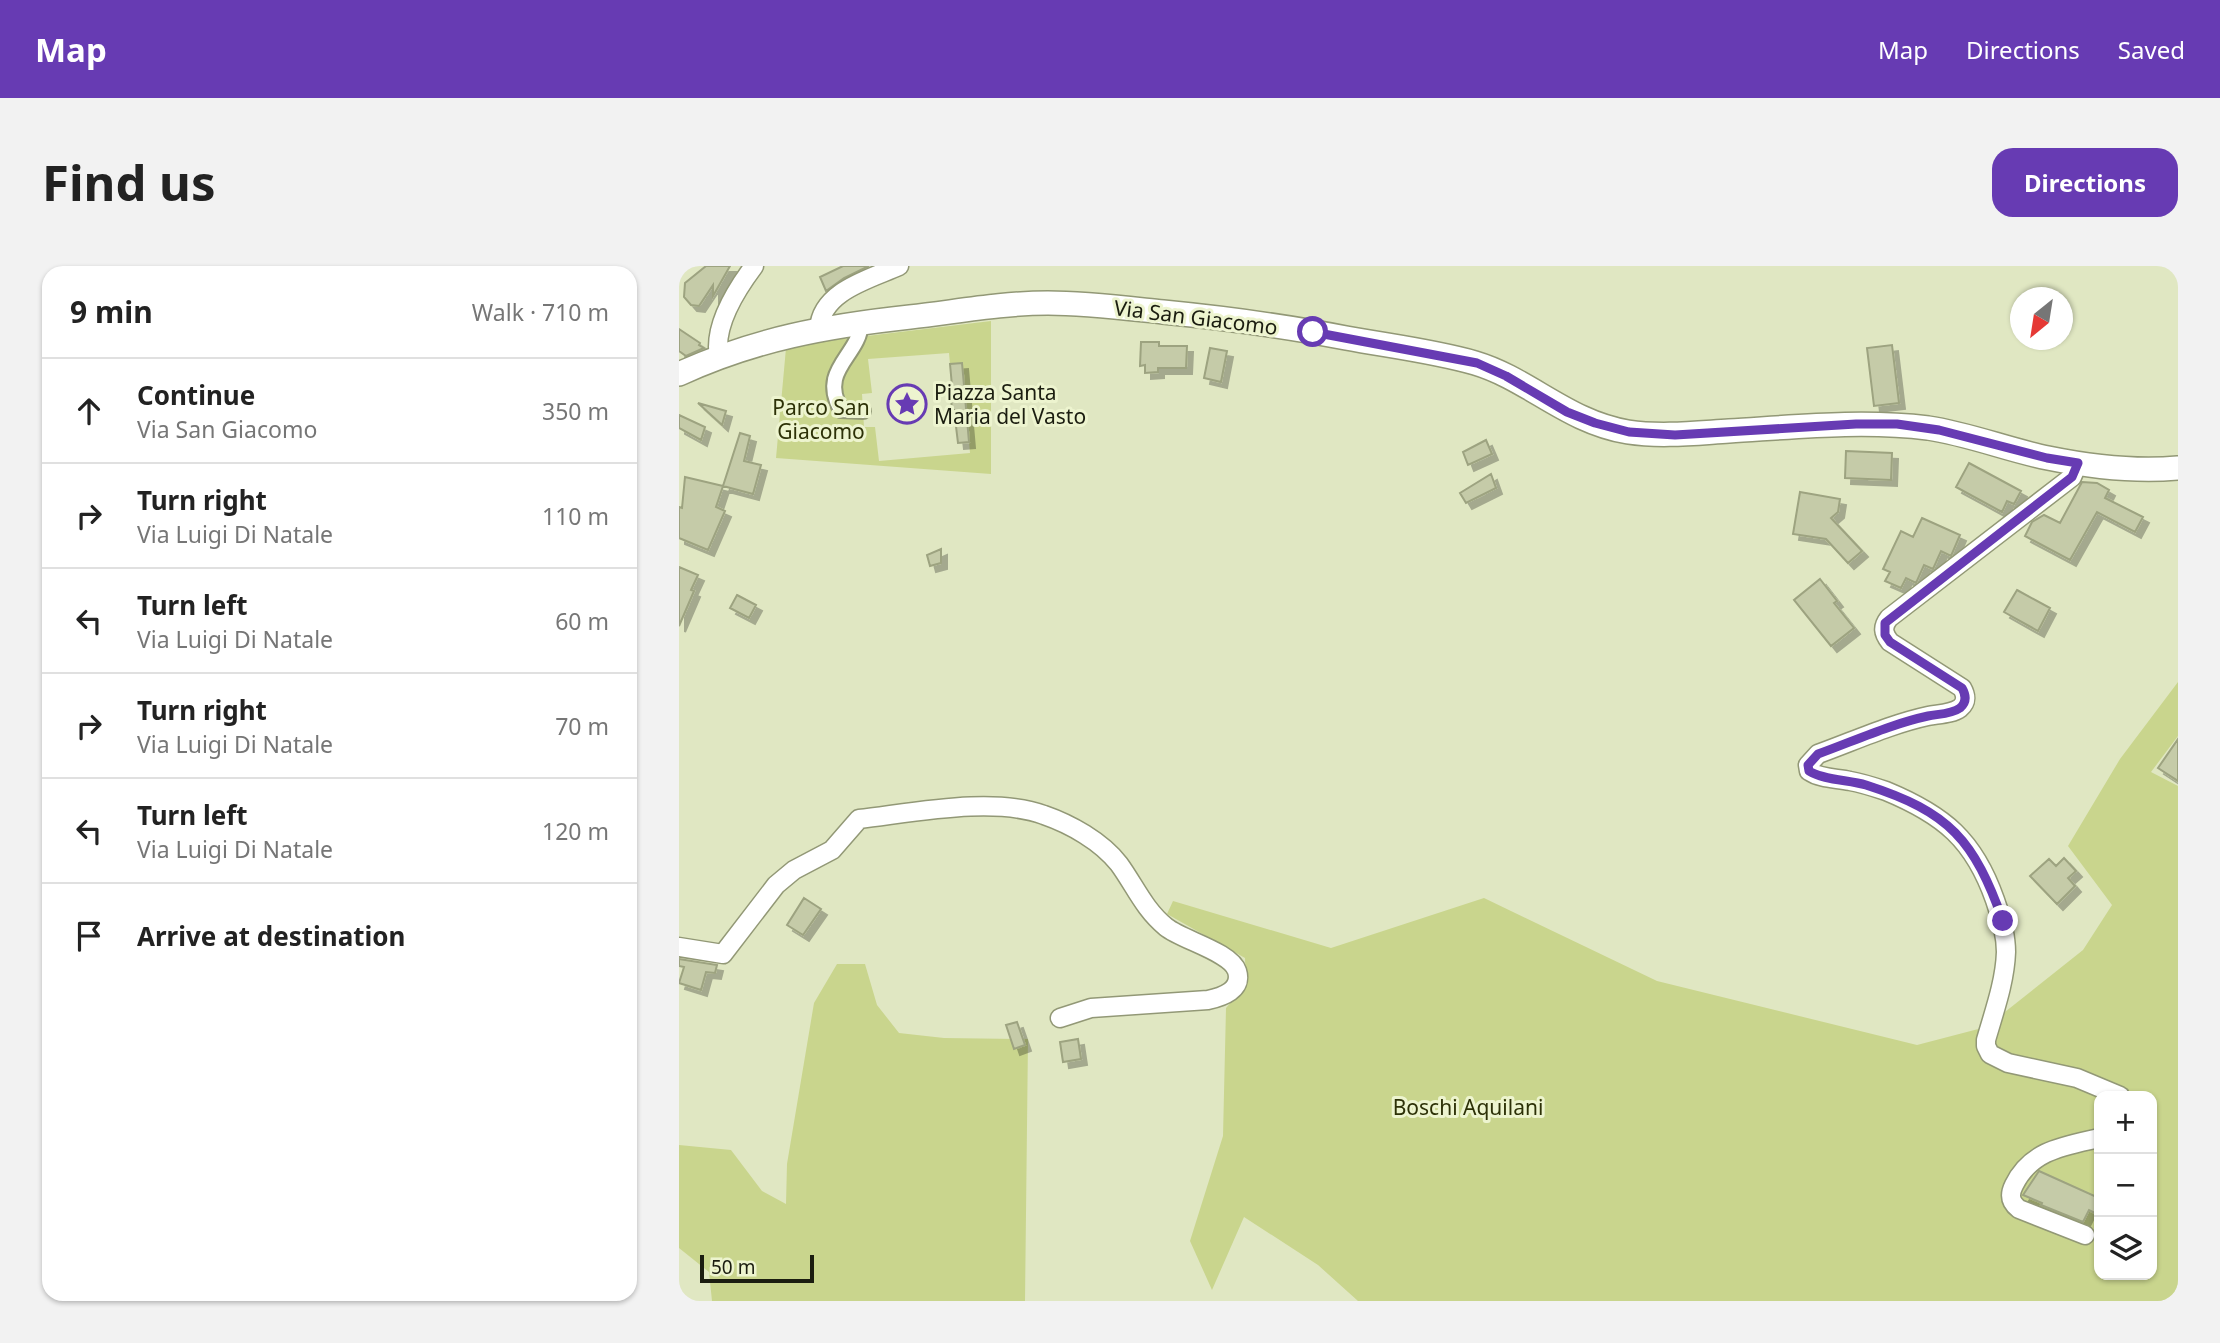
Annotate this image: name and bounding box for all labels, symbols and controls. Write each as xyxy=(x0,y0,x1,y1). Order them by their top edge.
text: Map xyxy=(35,27,107,72)
text: Map xyxy=(1878,33,1928,66)
text: Directions xyxy=(1966,33,2080,66)
text: Saved xyxy=(2118,33,2185,66)
button: Directions xyxy=(1992,148,2178,217)
text: Find us xyxy=(42,149,216,215)
north arrow xyxy=(2010,287,2073,350)
text: 9 min xyxy=(70,291,153,332)
street label: Via San Giacomo xyxy=(1113,293,1279,341)
text: Walk · 710 m xyxy=(472,296,609,328)
route start xyxy=(1297,316,1328,347)
text: Continue xyxy=(137,377,255,413)
place label: Piazza Santa Maria del Vasto xyxy=(934,378,1086,430)
place icon: Piazza Santa Maria del Vasto xyxy=(886,383,928,425)
icon: ahead xyxy=(70,392,108,430)
park label: Parco San Giacomo xyxy=(772,393,870,445)
text: 350 m xyxy=(542,395,609,427)
text: Via San Giacomo xyxy=(137,413,317,445)
text: Turn right xyxy=(137,482,267,518)
icon: right xyxy=(70,497,108,535)
text: 110 m xyxy=(542,500,609,532)
text: Via Luigi Di Natale xyxy=(137,518,333,550)
text: Turn left xyxy=(137,587,248,623)
icon: left xyxy=(70,602,108,640)
text: 60 m xyxy=(555,605,609,637)
text: Via Luigi Di Natale xyxy=(137,623,333,655)
text: Turn right xyxy=(137,692,267,728)
icon: right xyxy=(70,707,108,745)
text: 70 m xyxy=(555,710,609,742)
text: Via Luigi Di Natale xyxy=(137,728,333,760)
text: Turn left xyxy=(137,797,248,833)
icon: left xyxy=(70,812,108,850)
text: 120 m xyxy=(542,815,609,847)
text: Via Luigi Di Natale xyxy=(137,833,333,865)
route end xyxy=(1987,905,2018,936)
icon: arrive xyxy=(70,917,108,955)
text: Arrive at destination xyxy=(137,918,406,954)
map controls xyxy=(2094,1091,2157,1280)
button: + xyxy=(2094,1091,2157,1154)
park label: Boschi Aquilani xyxy=(1393,1093,1543,1121)
button: − xyxy=(2094,1154,2157,1217)
button: layers xyxy=(2094,1217,2157,1280)
scale bar xyxy=(700,1252,814,1284)
text: 50 m xyxy=(711,1254,755,1280)

